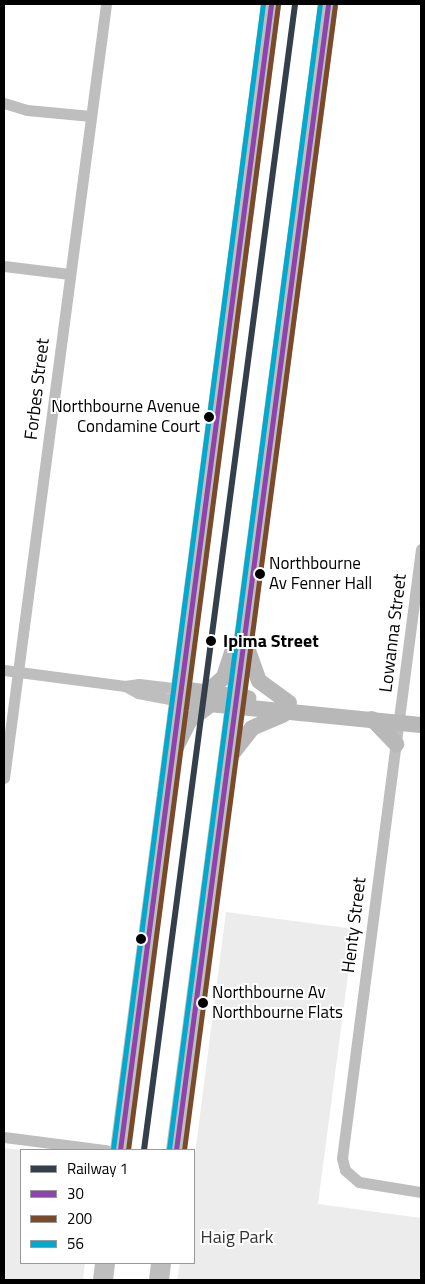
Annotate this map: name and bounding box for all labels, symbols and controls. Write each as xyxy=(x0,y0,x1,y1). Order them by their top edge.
street label: Forbes Street xyxy=(20,337,54,441)
place label: Northbourne Avenue Condamine Court xyxy=(51,397,200,437)
marker: Northbourne Avenue Condamine Court xyxy=(204,412,214,422)
place label: Northbourne Av Fenner Hall xyxy=(269,554,372,594)
marker: Northbourne Av Fenner Hall xyxy=(255,569,265,579)
street label: Lowanna Street xyxy=(375,572,411,694)
place label: Ipima Street xyxy=(223,630,319,652)
marker: Ipima Street xyxy=(203,633,219,649)
street label: Henty Street xyxy=(337,876,371,974)
unlabelled marker xyxy=(136,934,146,944)
place label: Northbourne Av Northbourne Flats xyxy=(212,983,343,1023)
marker: Northbourne Av Northbourne Flats xyxy=(198,998,208,1008)
legend xyxy=(20,1149,195,1264)
text: Railway 1 xyxy=(67,1157,128,1180)
text: 30 xyxy=(67,1182,84,1205)
text: 200 xyxy=(67,1207,92,1230)
park label: Haig Park xyxy=(201,1226,273,1248)
text: 56 xyxy=(67,1232,84,1255)

